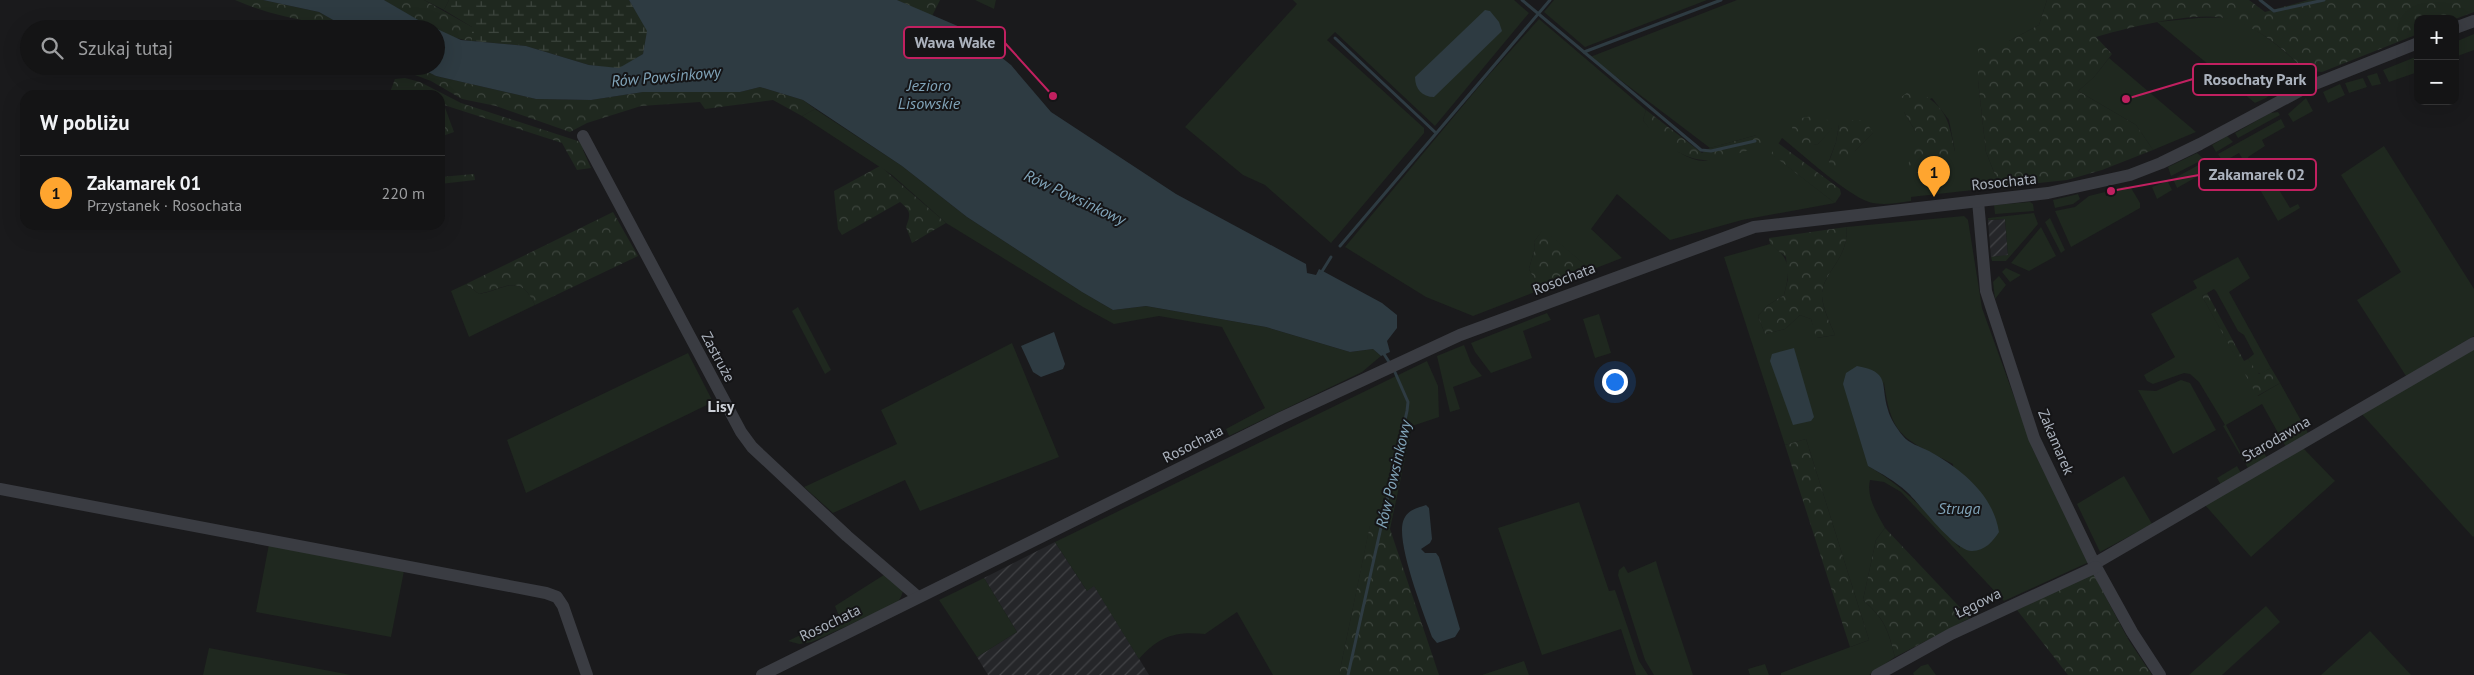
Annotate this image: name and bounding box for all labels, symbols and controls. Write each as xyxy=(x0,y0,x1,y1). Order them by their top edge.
map controls xyxy=(2414,15,2459,105)
button: + xyxy=(2414,15,2459,60)
search box xyxy=(20,20,445,75)
callout: Wawa Wake xyxy=(904,27,1005,58)
text: Wawa Wake xyxy=(915,32,995,52)
icon: search xyxy=(38,34,66,62)
text: Szukaj tutaj xyxy=(78,36,173,60)
button: − xyxy=(2414,60,2459,105)
water label: Rów Powsinkowy xyxy=(610,61,723,91)
callout: Rosochaty Park xyxy=(2193,64,2316,95)
text: Rosochaty Park xyxy=(2204,69,2307,89)
water label: Jezioro Lisowskie xyxy=(898,75,961,113)
text: W pobliżu xyxy=(40,109,129,136)
pin: 1 xyxy=(1918,156,1950,197)
callout: Zakamarek 02 xyxy=(2199,159,2316,190)
text: Zakamarek 02 xyxy=(2209,164,2305,184)
water label: Rów Powsinkowy xyxy=(1021,165,1130,230)
street label: Rosochata xyxy=(1970,169,2038,194)
text: Zakamarek 01 xyxy=(87,171,201,195)
text: 1 xyxy=(51,183,61,203)
text: 220 m xyxy=(382,183,425,203)
text: Przystanek · Rosochata xyxy=(87,195,242,215)
street label: Rosochata xyxy=(1530,258,1598,299)
street label: Zastruże xyxy=(697,328,739,385)
your location xyxy=(1602,369,1628,395)
district label: Lisy xyxy=(708,396,735,416)
street label: Zakamarek xyxy=(2034,406,2079,478)
street label: Starodawna xyxy=(2238,411,2313,466)
water label: Rów Powsinkowy xyxy=(1371,417,1415,530)
street label: Rosochata xyxy=(1159,420,1226,467)
water label: Struga xyxy=(1938,498,1980,518)
street label: Łęgowa xyxy=(1952,583,2004,622)
street label: Rosochata xyxy=(796,600,863,645)

